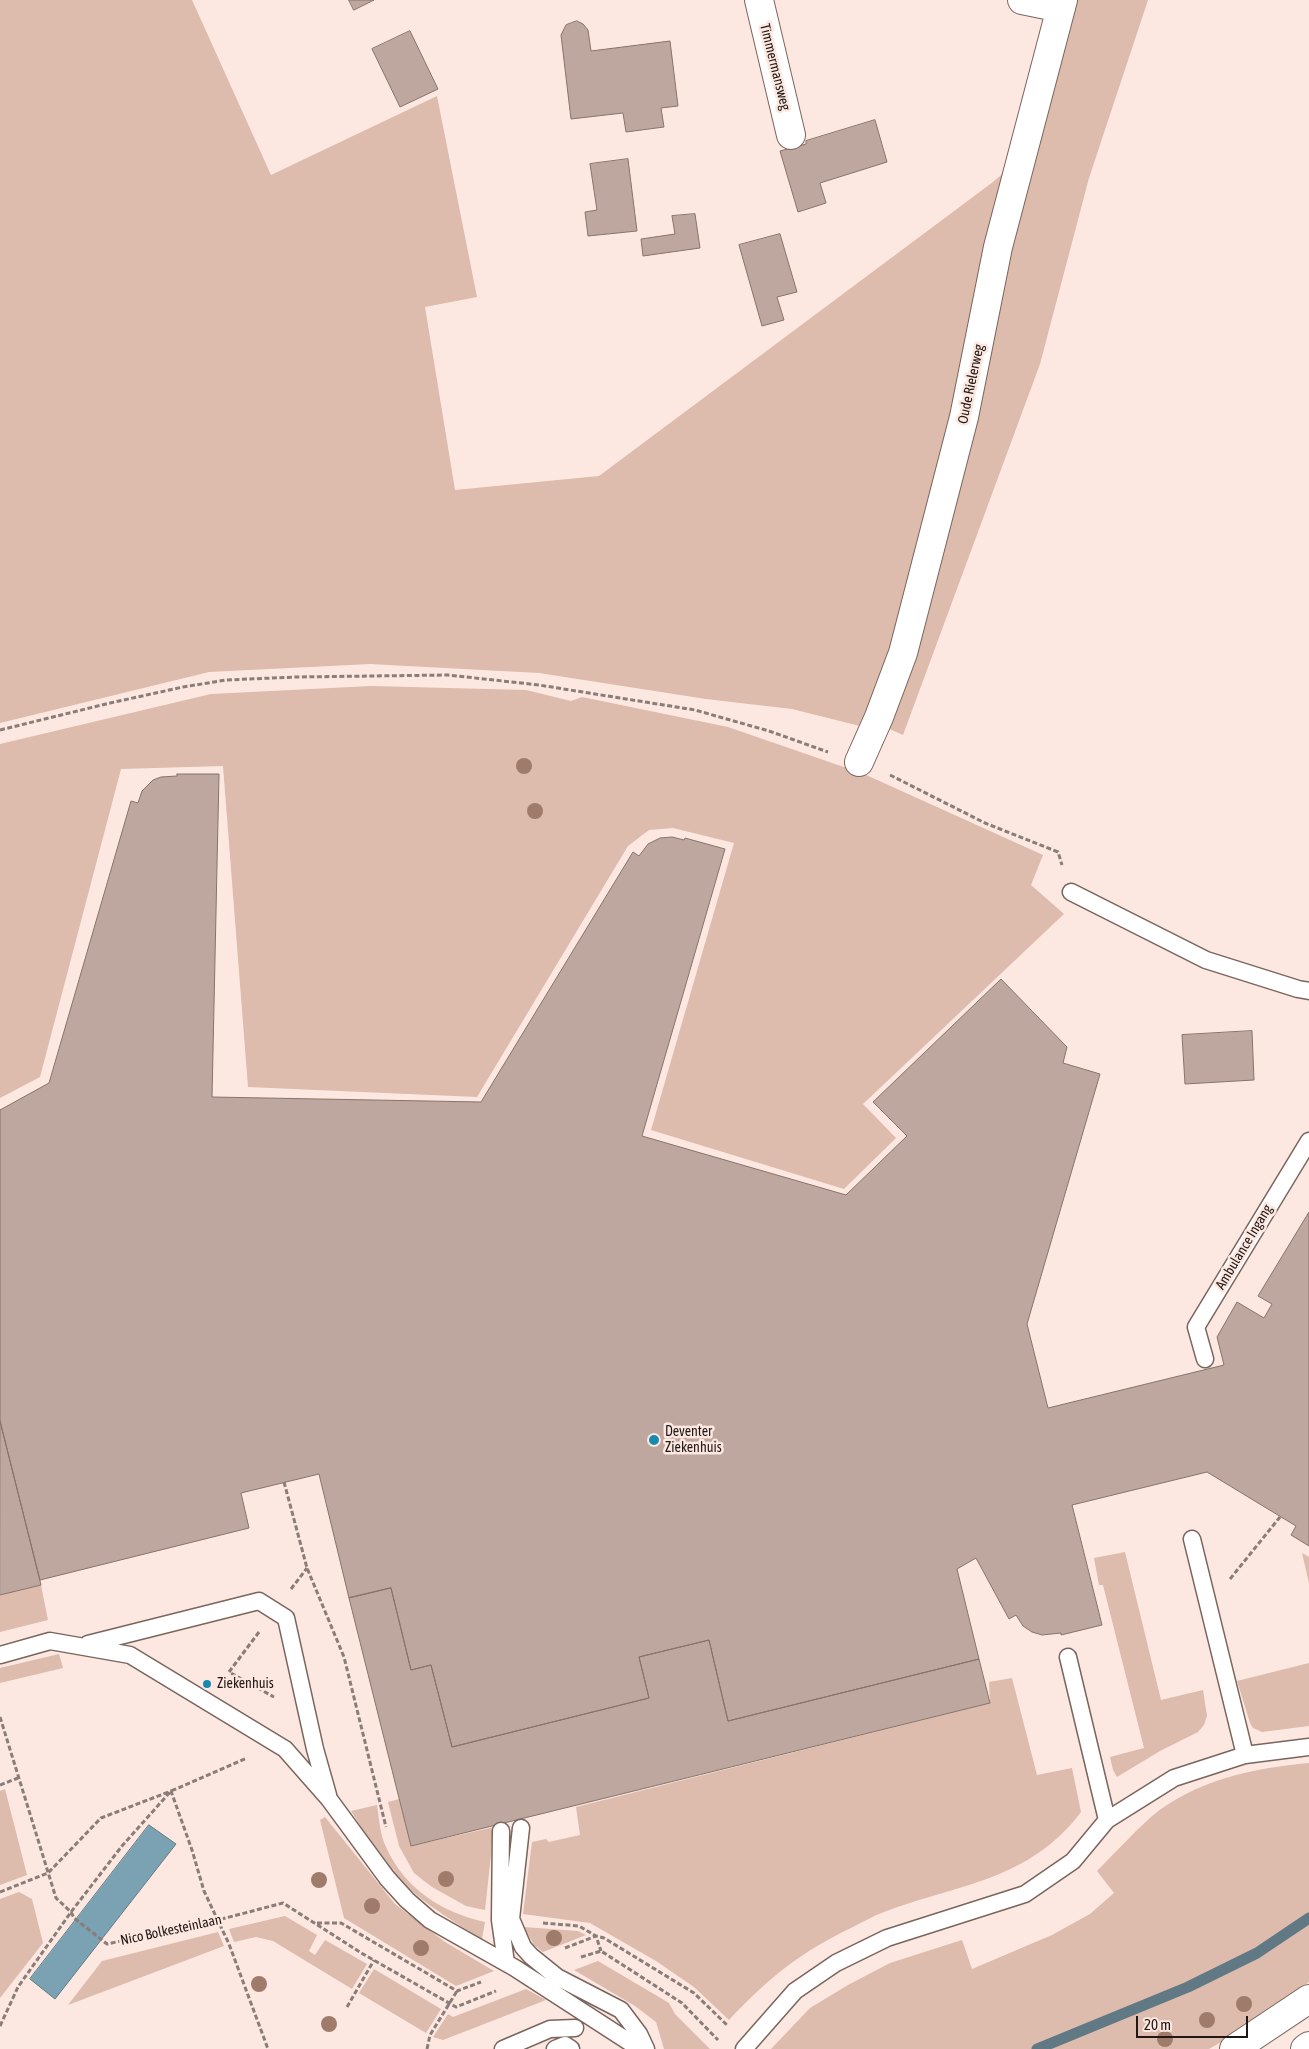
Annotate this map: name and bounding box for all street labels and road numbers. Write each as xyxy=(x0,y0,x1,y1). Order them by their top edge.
street label: Timmermansweg xyxy=(756,22,794,112)
street label: Oude Rielerweg xyxy=(954,343,988,425)
street label: Ambulance Ingang xyxy=(1212,1201,1276,1293)
street label: Nico Bolkesteinlaan xyxy=(119,1911,223,1949)

